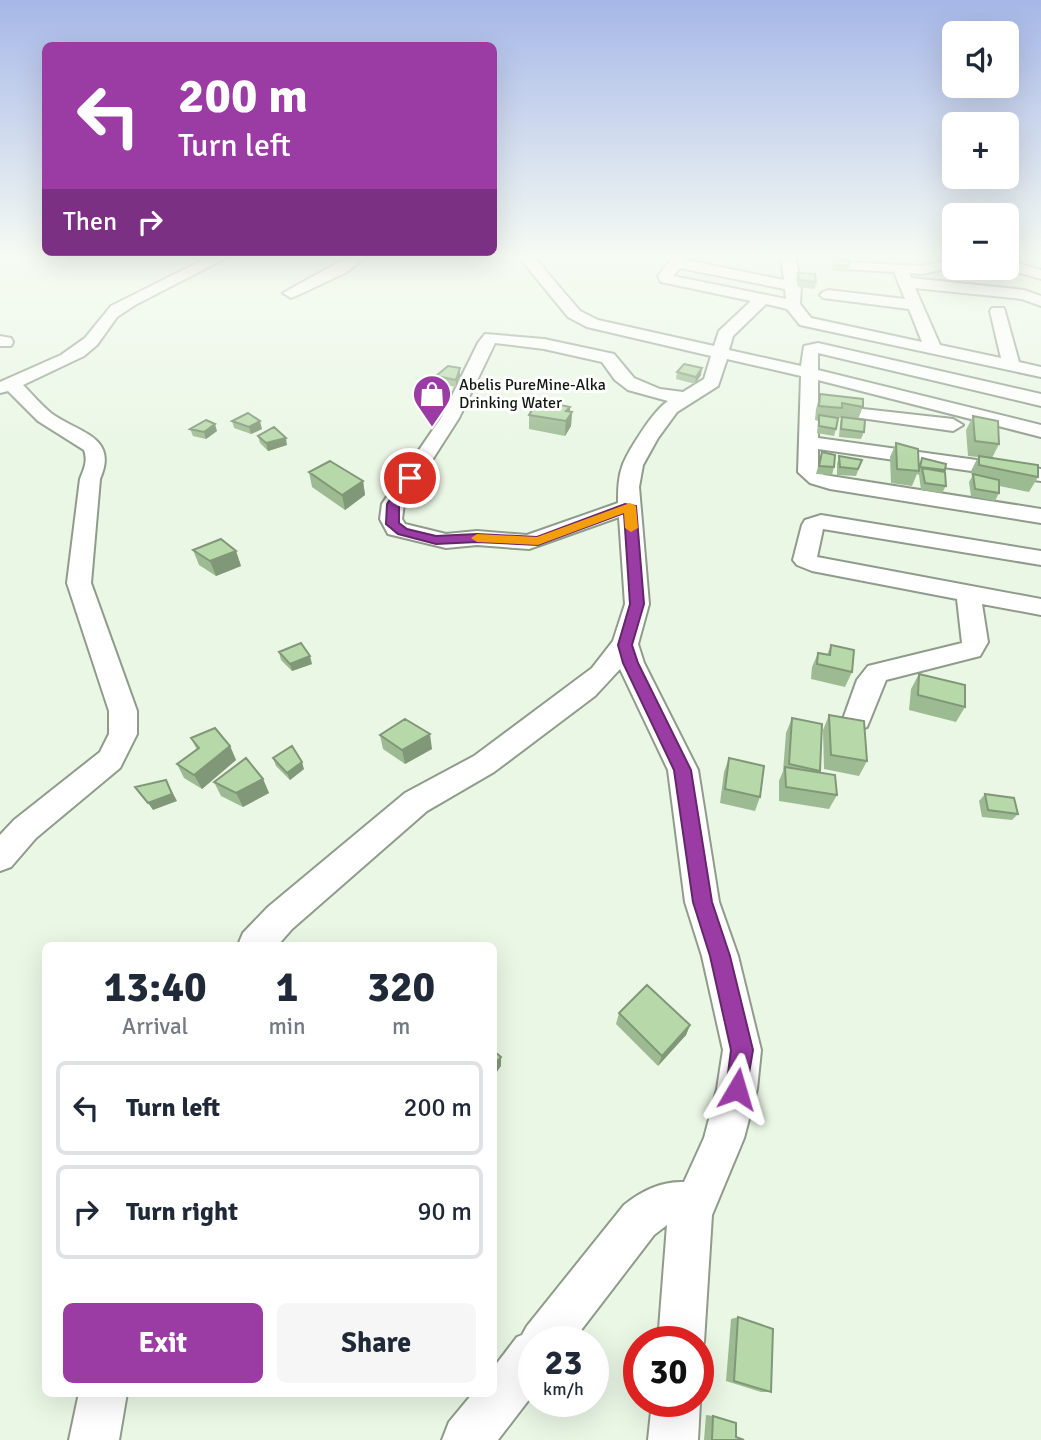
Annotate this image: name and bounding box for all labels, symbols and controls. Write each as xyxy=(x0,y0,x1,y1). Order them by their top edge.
map controls xyxy=(942,21,1019,280)
button: sound xyxy=(942,21,1019,98)
text: 200 m xyxy=(178,66,308,126)
icon: left xyxy=(63,70,154,161)
button: + xyxy=(942,112,1019,189)
text: Turn left xyxy=(178,126,291,165)
icon: right xyxy=(131,203,169,241)
button: − xyxy=(942,203,1019,280)
text: Then xyxy=(63,206,117,238)
shop icon: Abelis PureMine-Alka Drinking Water xyxy=(411,373,453,428)
place label: Abelis PureMine-Alka Drinking Water xyxy=(459,375,606,413)
pin xyxy=(380,448,440,508)
icon: arrive xyxy=(391,459,429,497)
text: 13:40 xyxy=(104,962,207,1013)
text: 1 xyxy=(276,962,298,1013)
text: 320 xyxy=(367,962,435,1013)
text: Arrival xyxy=(122,1012,188,1041)
text: min xyxy=(268,1012,306,1041)
text: m xyxy=(392,1012,410,1041)
position arrow xyxy=(700,1052,774,1126)
icon: left xyxy=(67,1089,105,1127)
text: Turn left xyxy=(126,1092,220,1124)
text: 200 m xyxy=(403,1092,472,1124)
icon: right xyxy=(67,1193,105,1231)
text: Turn right xyxy=(126,1196,238,1228)
text: 90 m xyxy=(417,1196,472,1228)
button: Exit xyxy=(63,1303,263,1383)
button: Share xyxy=(277,1303,476,1383)
speed limit sign: 30 xyxy=(623,1326,714,1417)
text: 23 xyxy=(545,1341,582,1384)
text: km/h xyxy=(543,1378,584,1400)

